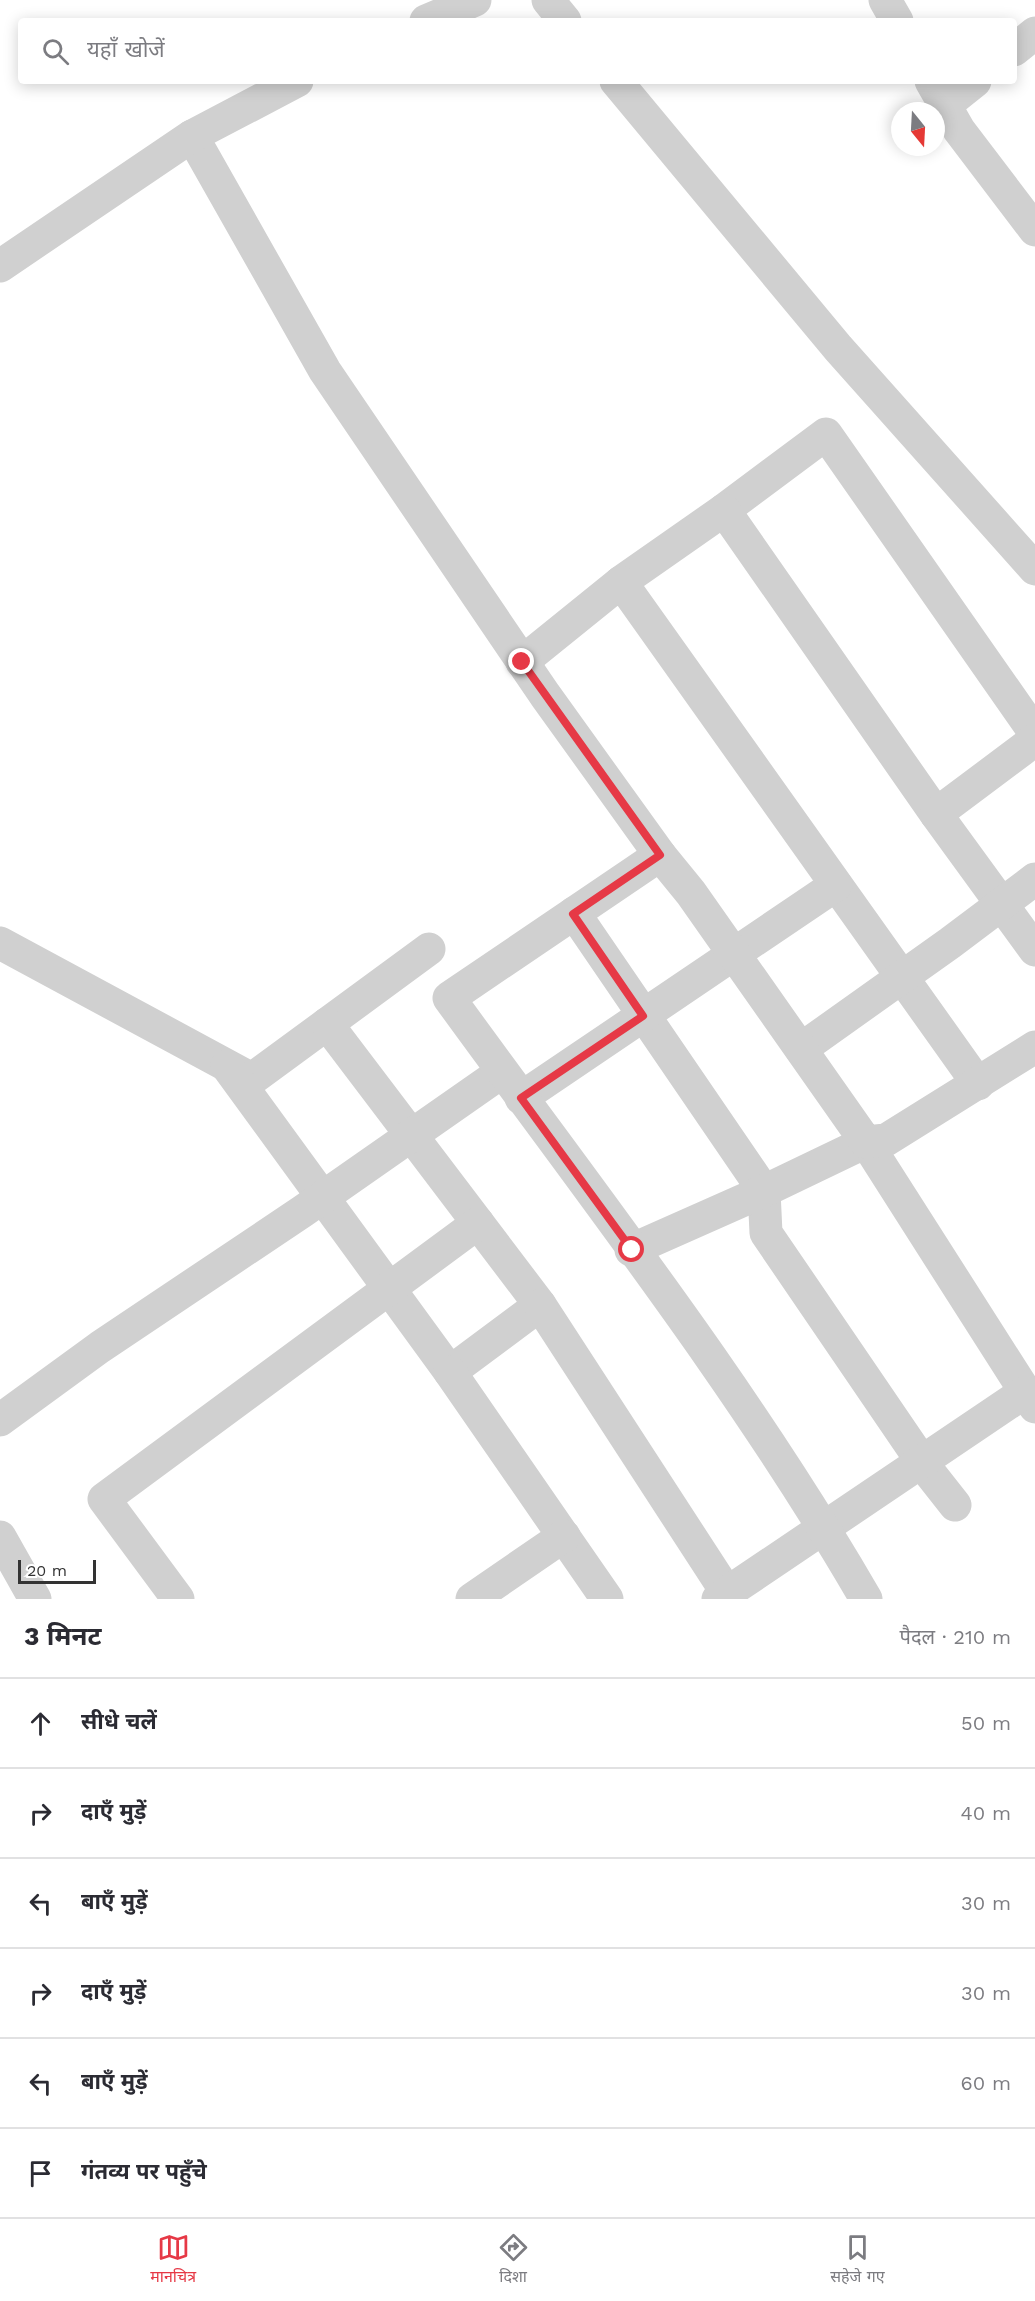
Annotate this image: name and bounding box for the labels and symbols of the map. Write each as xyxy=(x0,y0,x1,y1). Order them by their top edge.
north arrow xyxy=(891,102,945,156)
route end xyxy=(508,648,534,674)
route start xyxy=(618,1236,644,1262)
scale bar xyxy=(18,1557,96,1584)

